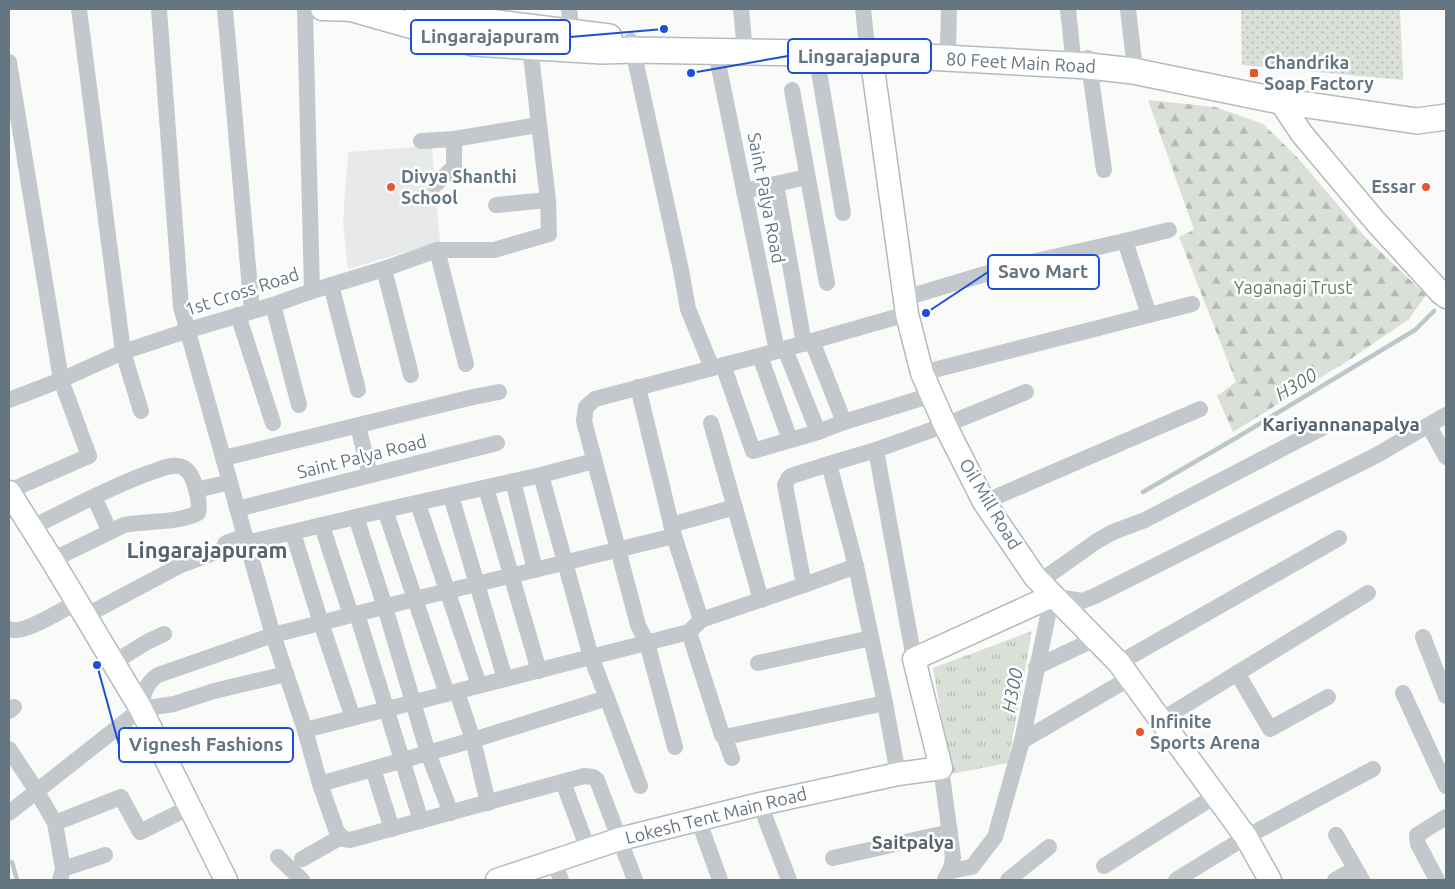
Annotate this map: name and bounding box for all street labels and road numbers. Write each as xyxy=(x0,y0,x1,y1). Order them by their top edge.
street label: 80 Feet Main Road xyxy=(946,48,1097,76)
street label: Saint Palya Road xyxy=(745,131,789,265)
street label: 1st Cross Road xyxy=(182,263,301,319)
street label: Saint Palya Road xyxy=(295,430,429,482)
street label: Oil Mill Road xyxy=(956,455,1026,552)
street label: Lokesh Tent Main Road xyxy=(623,783,809,847)

